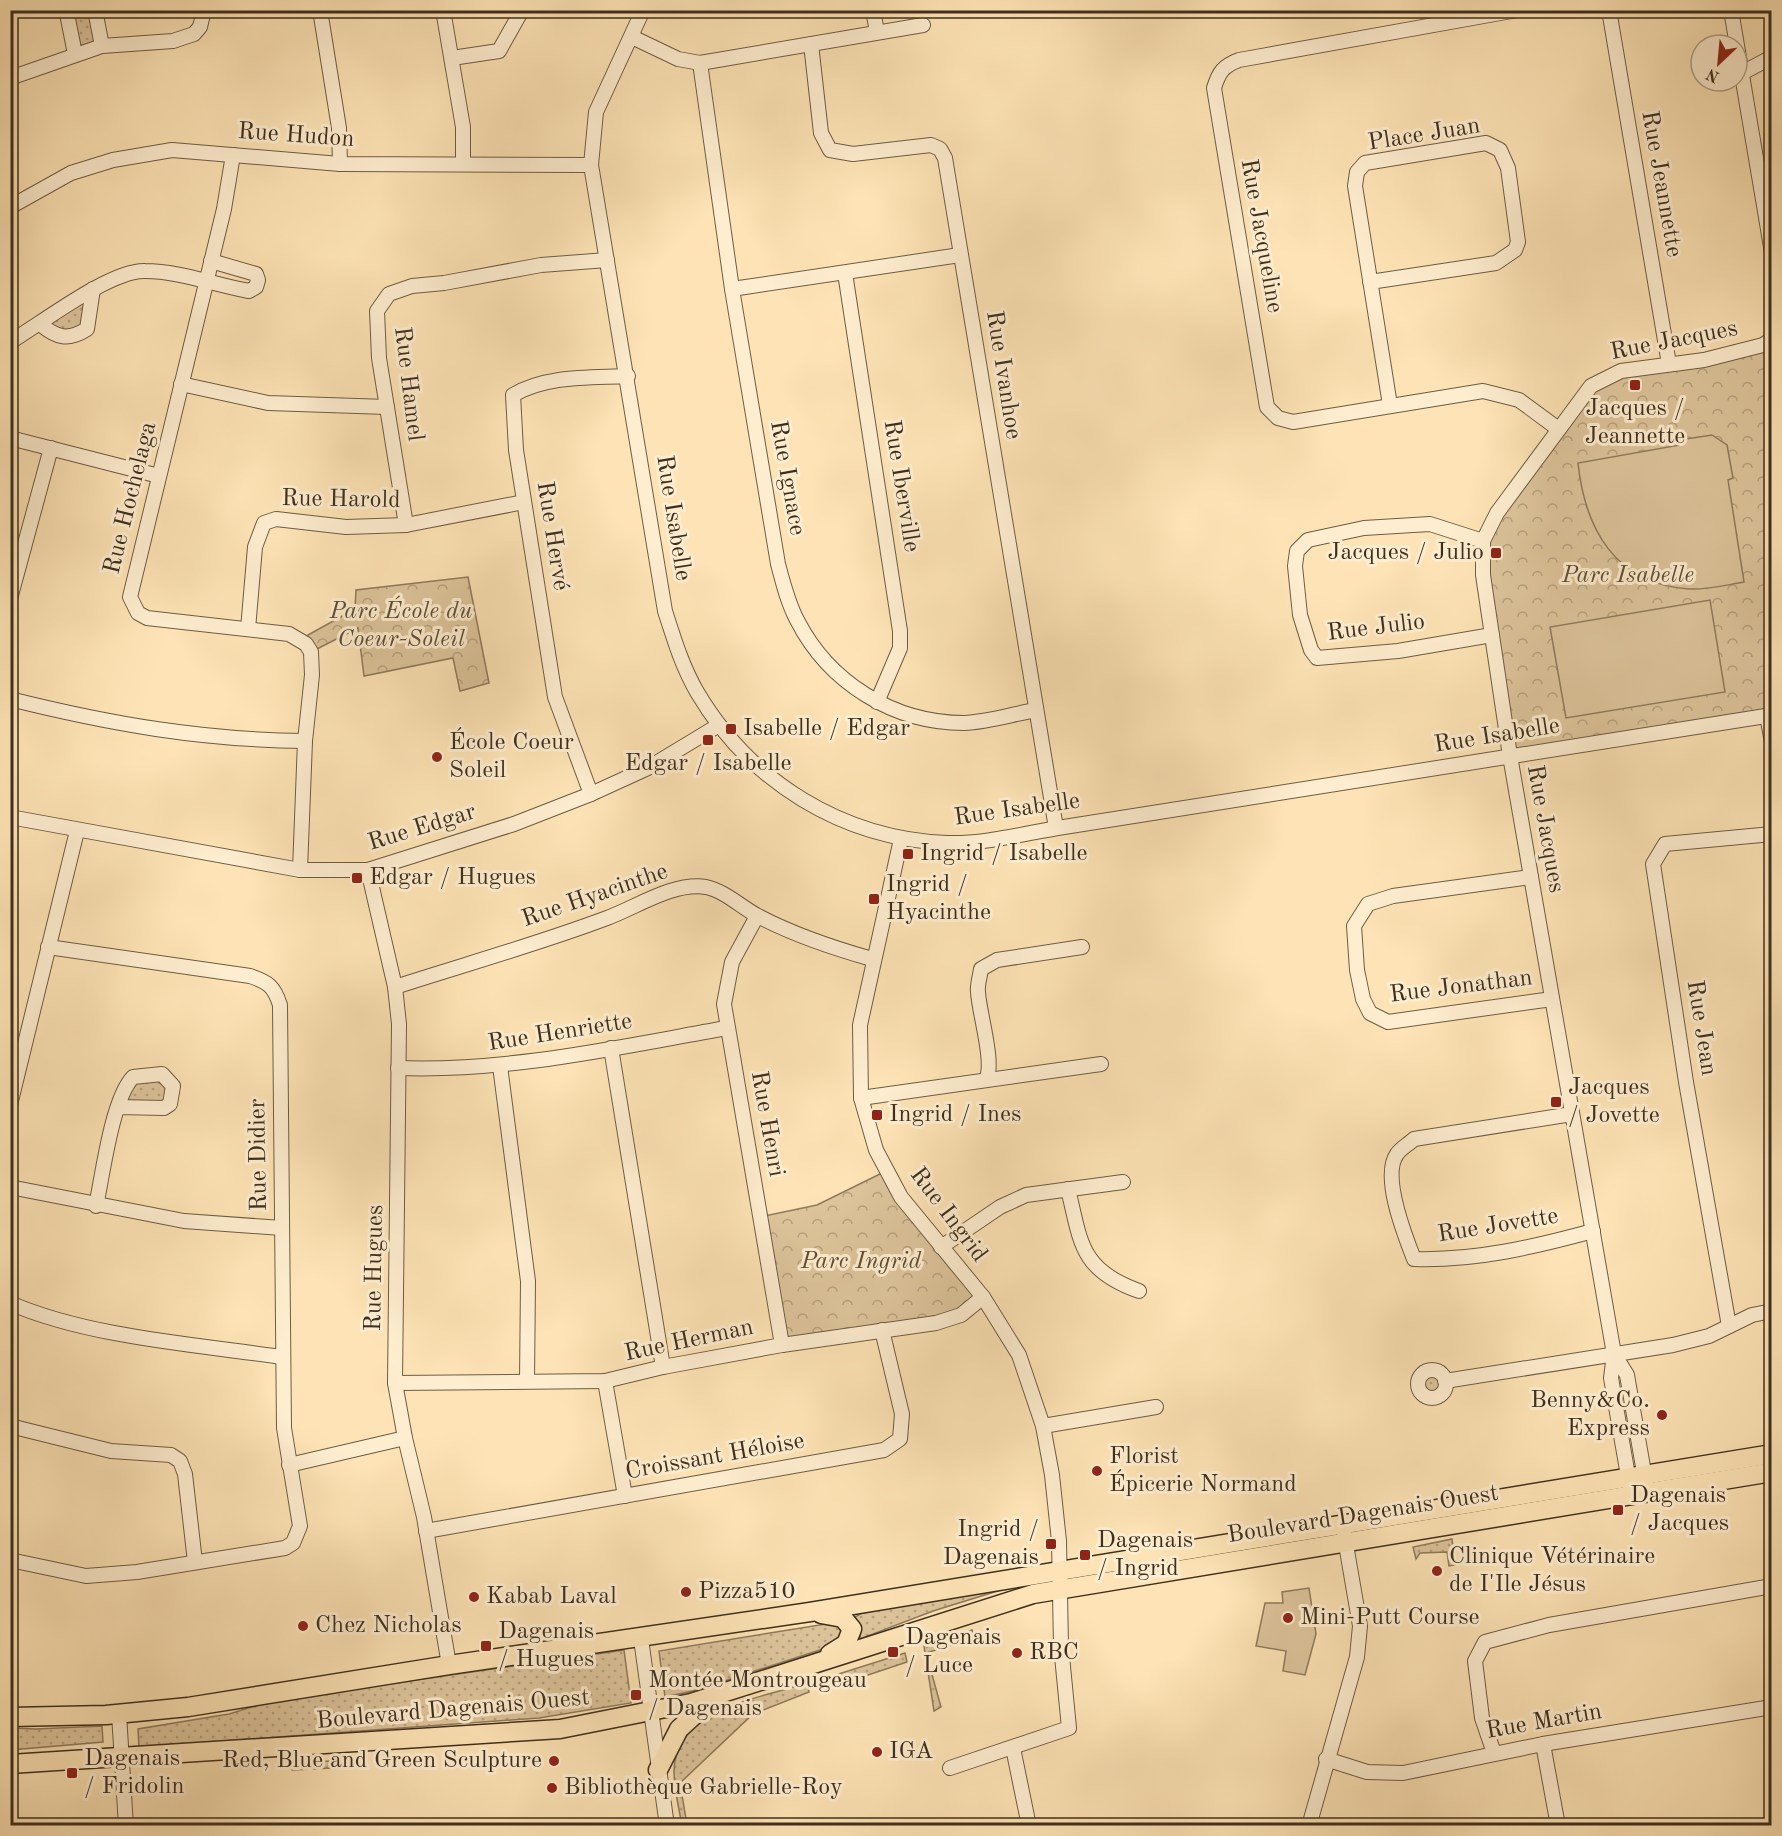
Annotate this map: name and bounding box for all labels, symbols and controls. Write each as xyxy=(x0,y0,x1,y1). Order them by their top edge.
north arrow xyxy=(1689,33,1749,93)
text: N xyxy=(1704,64,1722,85)
street label: Rue Jeannette xyxy=(1636,109,1686,259)
street label: Place Juan xyxy=(1366,114,1482,156)
street label: Rue Hudon xyxy=(237,120,355,152)
street label: Rue Jacqueline xyxy=(1236,157,1286,315)
street label: Rue Ivanhoe xyxy=(981,309,1025,441)
street label: Rue Jacques xyxy=(1608,317,1740,365)
street label: Rue Hamel xyxy=(389,325,427,443)
marker: Jacques / Jeannette xyxy=(1628,378,1642,392)
place label: Jacques / Jeannette xyxy=(1585,397,1685,449)
street label: Rue Iberville xyxy=(879,418,923,554)
street label: Rue Hochelaga xyxy=(100,419,162,577)
street label: Rue Ignace xyxy=(765,419,809,537)
street label: Rue Isabelle xyxy=(651,453,695,583)
street label: Rue Hervé xyxy=(532,480,572,592)
street label: Rue Harold xyxy=(281,487,401,513)
place label: Jacques / Julio xyxy=(1328,541,1484,565)
marker: Jacques / Julio xyxy=(1489,546,1503,560)
park label: Parc Isabelle xyxy=(1561,564,1694,588)
park label: Parc École du Coeur-Soleil xyxy=(329,595,473,652)
street label: Rue Julio xyxy=(1326,610,1426,646)
street label: Rue Isabelle xyxy=(1432,714,1562,758)
place label: Isabelle / Edgar xyxy=(743,717,910,741)
marker: Isabelle / Edgar xyxy=(724,722,738,736)
place label: École Coeur Soleil xyxy=(449,727,574,783)
marker: Edgar / Isabelle xyxy=(701,733,715,747)
marker: École Coeur Soleil xyxy=(430,750,444,764)
place label: Edgar / Isabelle xyxy=(624,752,792,776)
street label: Rue Jacques xyxy=(1522,763,1568,895)
street label: Rue Isabelle xyxy=(953,789,1081,831)
street label: Rue Edgar xyxy=(365,800,479,856)
place label: Ingrid / Isabelle xyxy=(920,842,1088,866)
marker: Ingrid / Isabelle xyxy=(901,847,915,861)
street label: Rue Hyacinthe xyxy=(519,860,671,932)
place label: Edgar / Hugues xyxy=(369,866,536,890)
marker: Edgar / Hugues xyxy=(350,871,364,885)
place label: Ingrid / Hyacinthe xyxy=(886,873,991,925)
marker: Ingrid / Hyacinthe xyxy=(867,892,881,906)
street label: Rue Jonathan xyxy=(1388,966,1534,1008)
street label: Rue Jean xyxy=(1682,978,1720,1078)
street label: Rue Henriette xyxy=(486,1010,634,1056)
street label: Rue Henri xyxy=(746,1069,788,1179)
place label: Jacques / Jovette xyxy=(1568,1076,1660,1128)
marker: Jacques / Jovette xyxy=(1549,1095,1563,1109)
street label: Rue Didier xyxy=(246,1098,272,1212)
place label: Ingrid / Ines xyxy=(889,1103,1021,1127)
marker: Ingrid / Ines xyxy=(870,1108,884,1122)
street label: Rue Ingrid xyxy=(905,1163,991,1267)
street label: Rue Hugues xyxy=(362,1204,388,1332)
street label: Rue Jovette xyxy=(1436,1205,1560,1247)
park label: Parc Ingrid xyxy=(800,1250,922,1274)
street label: Rue Herman xyxy=(622,1316,756,1366)
place label: Benny&Co. Express xyxy=(1530,1389,1650,1441)
marker: Benny&Co. Express xyxy=(1655,1408,1669,1422)
street label: Croissant Héloise xyxy=(624,1429,806,1485)
place label: Florist Épicerie Normand xyxy=(1109,1445,1297,1497)
marker: Florist Épicerie Normand xyxy=(1090,1464,1104,1478)
street label: Boulevard Dagenais Ouest xyxy=(1226,1482,1500,1548)
place label: Dagenais / Jacques xyxy=(1630,1484,1729,1536)
marker: Dagenais / Jacques xyxy=(1611,1503,1625,1517)
place label: Ingrid / Dagenais xyxy=(943,1518,1039,1570)
place label: Dagenais / Ingrid xyxy=(1097,1529,1193,1581)
marker: Ingrid / Dagenais xyxy=(1044,1537,1058,1551)
place label: Clinique Vétérinaire de I'Ile Jésus xyxy=(1449,1545,1655,1597)
marker: Dagenais / Ingrid xyxy=(1078,1548,1092,1562)
marker: Clinique Vétérinaire de I'Ile Jésus xyxy=(1430,1564,1444,1578)
place label: Pizza510 xyxy=(698,1580,796,1604)
place label: Kabab Laval xyxy=(486,1585,617,1609)
marker: Pizza510 xyxy=(679,1585,693,1599)
marker: Kabab Laval xyxy=(467,1590,481,1604)
place label: Mini-Putt Course xyxy=(1300,1606,1480,1630)
marker: Mini-Putt Course xyxy=(1281,1611,1295,1625)
place label: Chez Nicholas xyxy=(315,1614,462,1638)
marker: Chez Nicholas xyxy=(296,1619,310,1633)
place label: Dagenais / Hugues xyxy=(498,1620,594,1672)
place label: Dagenais / Luce xyxy=(905,1626,1001,1678)
marker: Dagenais / Hugues xyxy=(479,1639,493,1653)
place label: RBC xyxy=(1029,1641,1079,1665)
marker: Dagenais / Luce xyxy=(886,1645,900,1659)
marker: RBC xyxy=(1010,1646,1024,1660)
place label: Montée Montrougeau / Dagenais xyxy=(648,1669,867,1721)
street label: Boulevard Dagenais Ouest xyxy=(315,1686,591,1734)
marker: Montée Montrougeau / Dagenais xyxy=(629,1688,643,1702)
street label: Rue Martin xyxy=(1484,1700,1604,1744)
place label: IGA xyxy=(889,1740,933,1764)
marker: IGA xyxy=(870,1745,884,1759)
place label: Dagenais / Fridolin xyxy=(84,1747,184,1799)
place label: Red, Blue and Green Sculpture xyxy=(222,1749,542,1773)
marker: Red, Blue and Green Sculpture xyxy=(547,1754,561,1768)
marker: Dagenais / Fridolin xyxy=(65,1766,79,1780)
place label: Bibliothèque Gabrielle-Roy xyxy=(564,1776,843,1800)
marker: Bibliothèque Gabrielle-Roy xyxy=(545,1781,559,1795)

